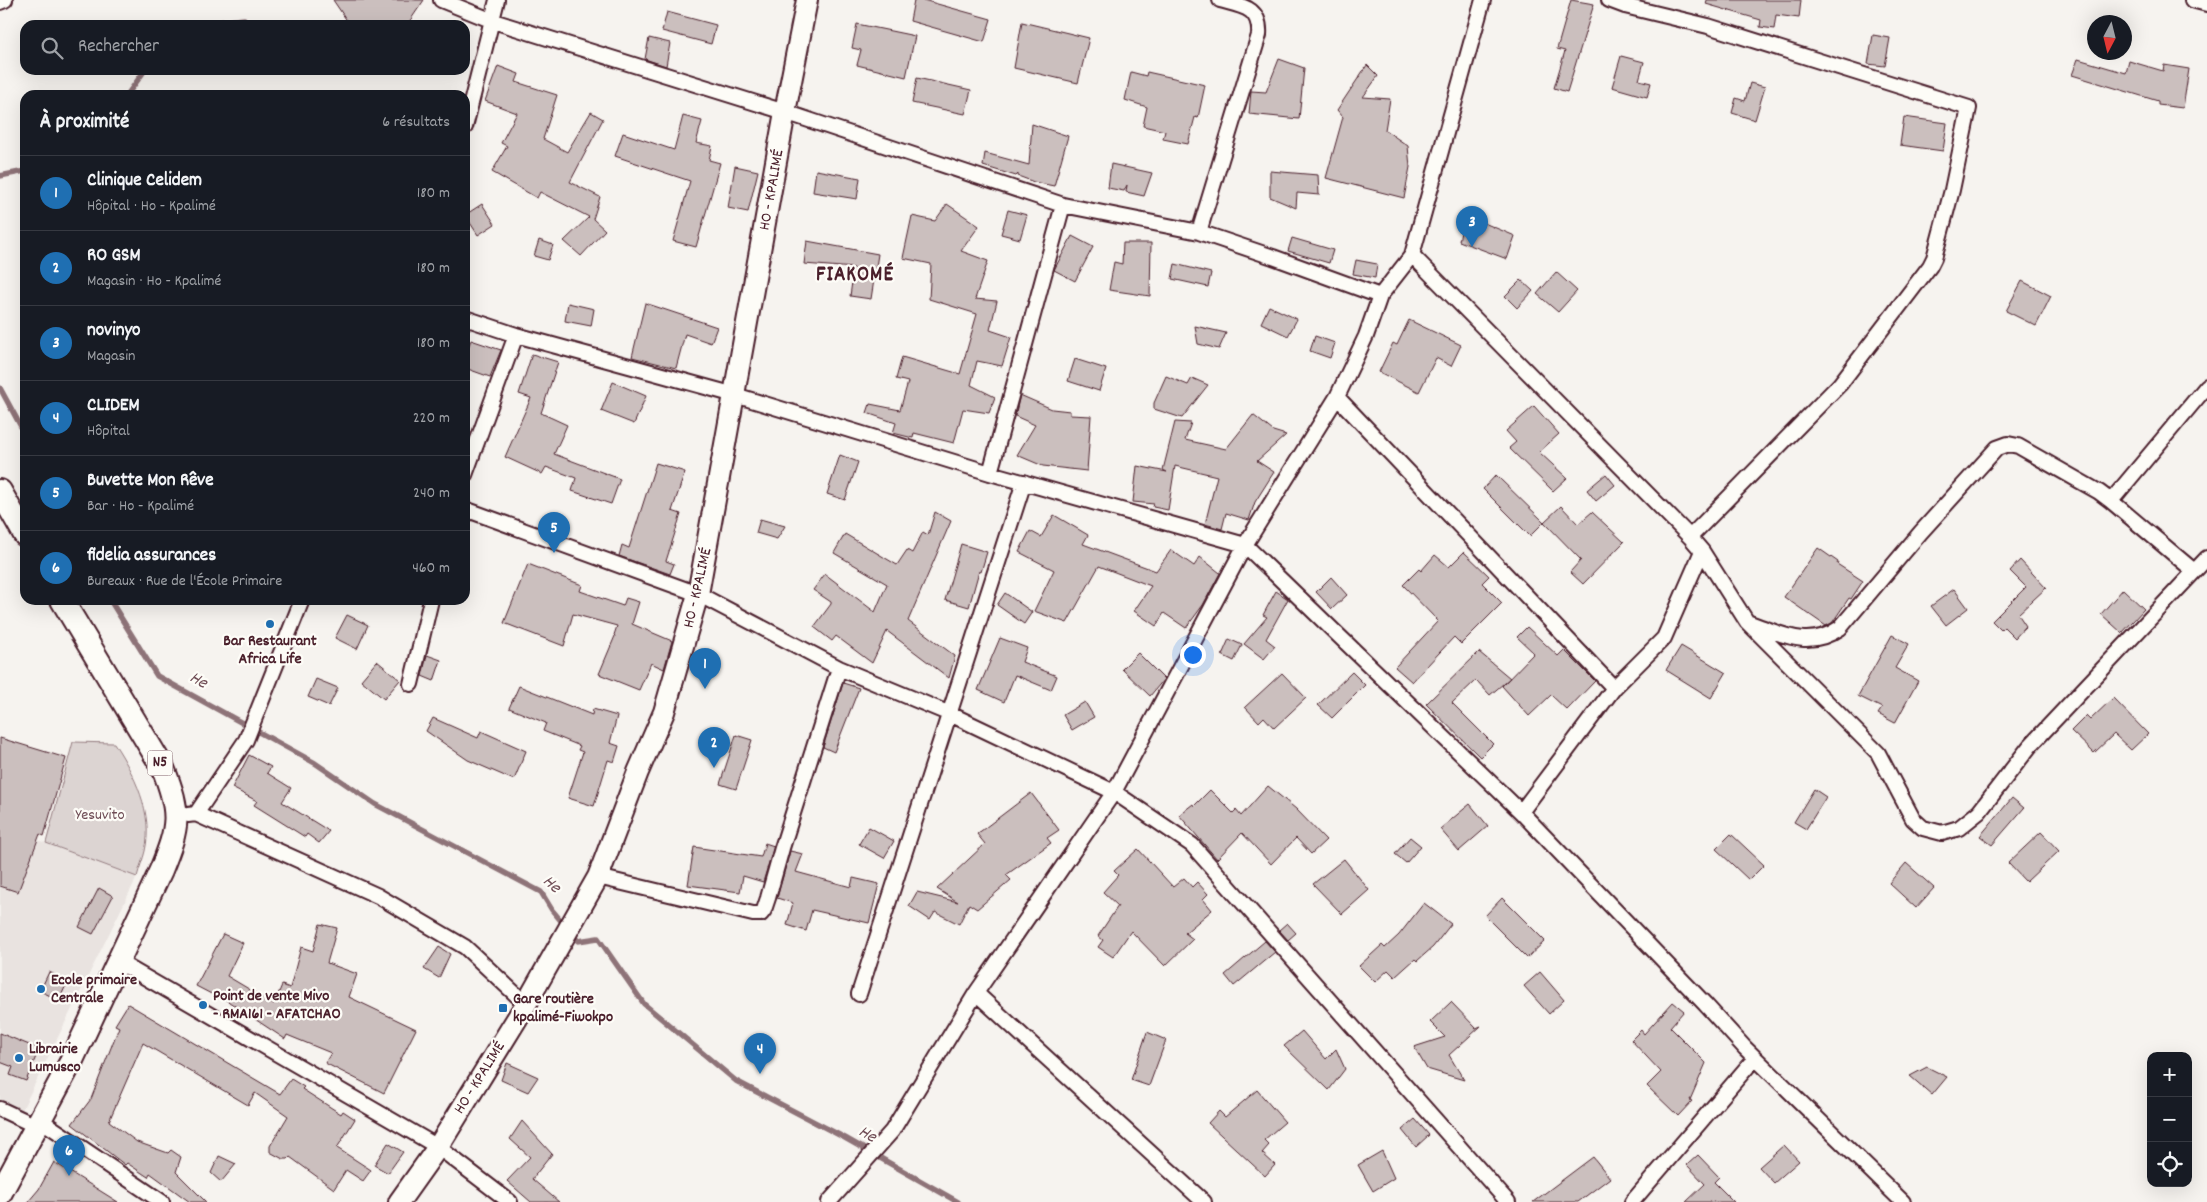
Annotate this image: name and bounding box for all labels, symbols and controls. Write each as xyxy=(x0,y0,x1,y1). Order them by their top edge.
north arrow xyxy=(2087,15,2132,60)
search box xyxy=(20,20,470,75)
icon: search xyxy=(38,34,66,62)
text: Rechercher xyxy=(78,34,159,61)
text: À proximité xyxy=(40,108,129,138)
text: 6 résultats xyxy=(382,111,450,134)
street label: HO - KPALIMÉ xyxy=(754,147,791,232)
text: Clinique Celidem xyxy=(87,168,202,195)
text: 1 xyxy=(54,182,58,205)
text: 180 m xyxy=(417,182,450,205)
text: Hôpital · Ho - Kpalimé xyxy=(87,195,216,218)
pin: 3 xyxy=(1456,206,1488,247)
text: RO GSM xyxy=(87,243,141,270)
text: 2 xyxy=(53,257,60,280)
text: 180 m xyxy=(417,257,450,280)
district label: FIAKOMÉ xyxy=(816,261,894,291)
text: Magasin · Ho - Kpalimé xyxy=(87,270,221,293)
text: novinyo xyxy=(87,318,141,345)
text: 3 xyxy=(52,332,60,355)
text: 180 m xyxy=(417,332,450,355)
text: Magasin xyxy=(87,345,135,368)
text: CLIDEM xyxy=(87,393,140,420)
text: 4 xyxy=(53,407,59,430)
text: 220 m xyxy=(413,407,450,430)
text: Hôpital xyxy=(87,420,130,443)
text: Buvette Mon Rêve xyxy=(87,468,214,495)
text: 5 xyxy=(52,482,60,505)
text: 240 m xyxy=(413,482,450,505)
text: Bar · Ho - Kpalimé xyxy=(87,495,194,518)
pin: 5 xyxy=(538,512,570,553)
text: fidelia assurances xyxy=(87,543,216,570)
street label: HO - KPALIMÉ xyxy=(678,545,719,630)
text: 6 xyxy=(52,557,60,580)
text: 460 m xyxy=(412,557,450,580)
text: Bureaux · Rue de l'École Primaire xyxy=(87,570,282,593)
marker: Bar Restaurant Africa Life xyxy=(264,618,276,630)
place label: Bar Restaurant Africa Life xyxy=(223,630,317,671)
your location xyxy=(1180,642,1206,668)
pin: 1 xyxy=(689,648,721,689)
water label: He xyxy=(184,666,212,697)
pin: 2 xyxy=(698,727,730,768)
road number: N5 xyxy=(148,750,172,776)
park label: Yesuvito xyxy=(75,804,125,827)
water label: He xyxy=(536,870,567,901)
place label: Ecole primaire Centrale xyxy=(51,969,137,1010)
marker: Ecole primaire Centrale xyxy=(35,983,47,995)
place label: Point de vente Mivo - RMA161 - AFATCHAO xyxy=(213,985,341,1026)
place label: Gare routière kpalimé-Fiwokpo xyxy=(513,988,613,1029)
marker: Point de vente Mivo - RMA161 - AFATCHAO xyxy=(197,999,209,1011)
marker: Gare routière kpalimé-Fiwokpo xyxy=(497,1002,509,1014)
pin: 4 xyxy=(744,1033,776,1074)
street label: HO - KPALIMÉ xyxy=(449,1037,512,1119)
place label: Librairie Lumusco xyxy=(29,1038,81,1079)
marker: Librairie Lumusco xyxy=(13,1052,25,1064)
map controls xyxy=(2147,1052,2192,1187)
button: + xyxy=(2147,1052,2192,1097)
button: − xyxy=(2147,1097,2192,1142)
water label: He xyxy=(853,1120,881,1151)
pin: 6 xyxy=(53,1135,85,1176)
button: locate xyxy=(2147,1142,2192,1187)

